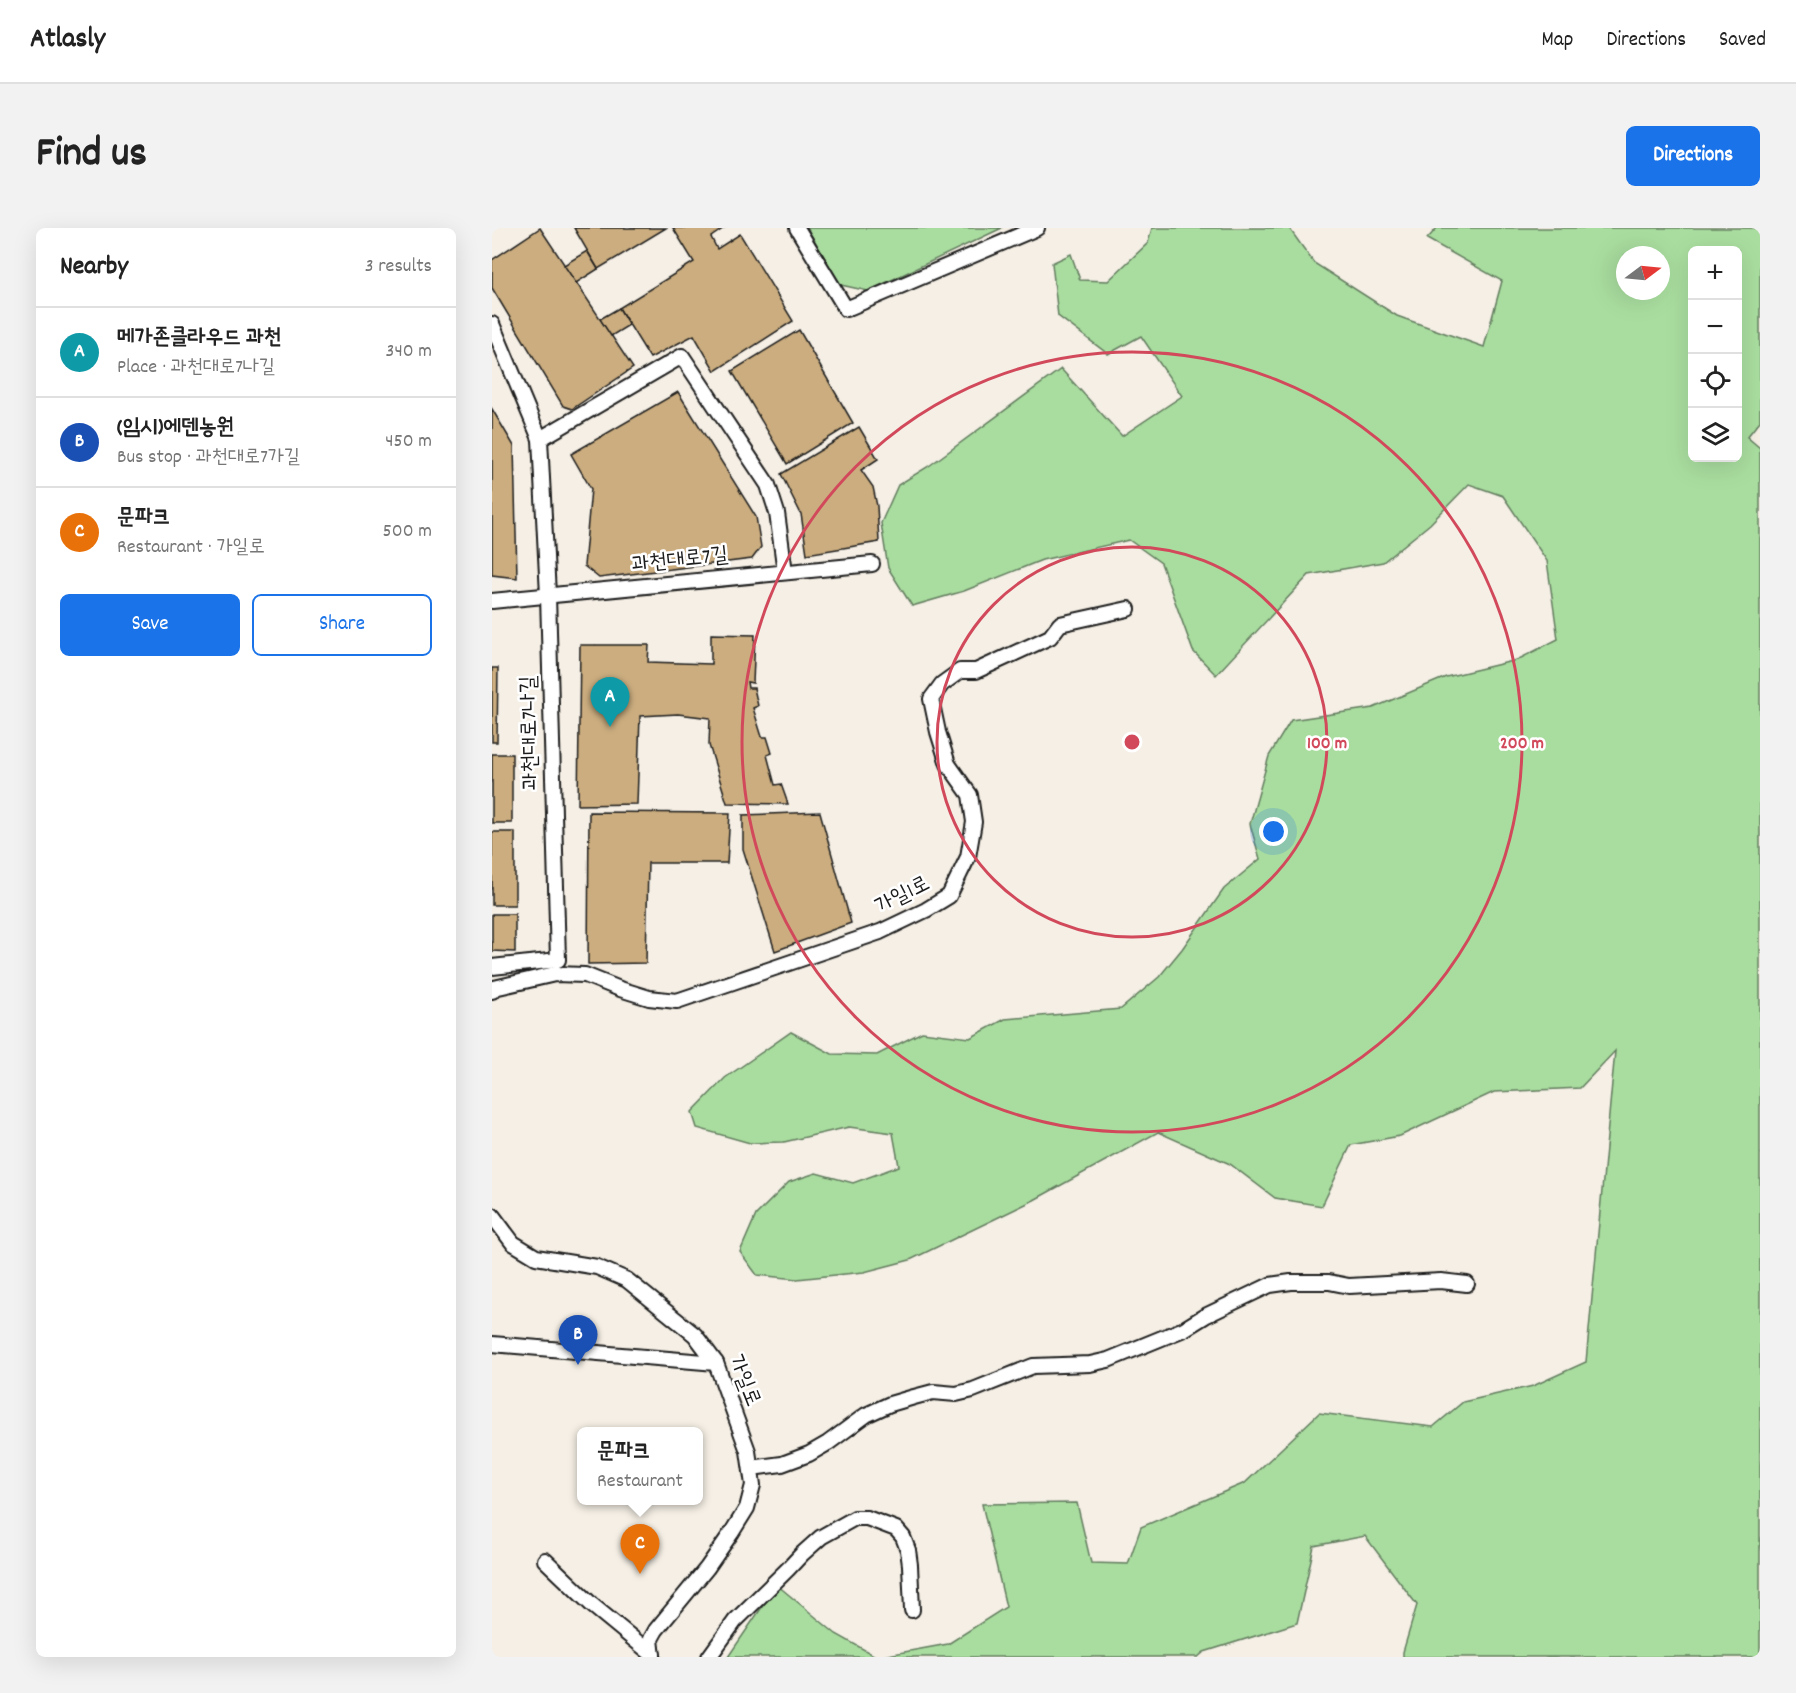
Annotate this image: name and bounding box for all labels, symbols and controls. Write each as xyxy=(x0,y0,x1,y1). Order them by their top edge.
text: Atlasly xyxy=(30,21,105,61)
text: Map xyxy=(1542,26,1573,56)
text: Directions xyxy=(1606,26,1686,56)
text: Saved xyxy=(1719,26,1766,56)
text: Find us xyxy=(36,126,147,186)
button: Directions xyxy=(1626,126,1760,186)
north arrow xyxy=(1616,246,1670,300)
map controls xyxy=(1688,246,1742,462)
button: + xyxy=(1688,246,1742,300)
text: Nearby xyxy=(60,249,128,286)
text: 3 results xyxy=(365,253,432,281)
button: − xyxy=(1688,300,1742,354)
text: 메가존클라우드 과천 xyxy=(117,323,281,354)
text: A xyxy=(74,338,85,366)
text: 340 m xyxy=(386,338,432,366)
text: Place · 과천대로7나길 xyxy=(117,354,275,382)
button: locate xyxy=(1688,354,1742,408)
button: layers xyxy=(1688,408,1742,462)
text: (임시)에덴농원 xyxy=(117,413,234,444)
text: B xyxy=(75,428,84,456)
text: 450 m xyxy=(385,428,432,456)
text: Bus stop · 과천대로7가길 xyxy=(117,444,300,472)
text: 문파크 xyxy=(117,503,170,534)
text: C xyxy=(75,518,84,546)
text: 500 m xyxy=(383,518,432,546)
text: Restaurant · 가일로 xyxy=(117,534,265,562)
street label: 과천대로7길 xyxy=(630,540,730,581)
button: Save xyxy=(60,594,240,656)
button: Share xyxy=(252,594,432,656)
street label: 과천대로7나길 xyxy=(514,675,547,791)
pin: A xyxy=(590,678,630,727)
centre of rings xyxy=(1122,732,1142,752)
text: 100 m xyxy=(1307,732,1347,757)
text: 200 m xyxy=(1500,732,1544,757)
your location xyxy=(1259,817,1288,846)
street label: 가일1로 xyxy=(870,869,936,923)
pin: B xyxy=(558,1316,598,1365)
street label: 가일로 xyxy=(719,1351,767,1411)
popup xyxy=(577,1427,703,1505)
text: 문파크 xyxy=(597,1437,650,1468)
text: Restaurant xyxy=(597,1468,683,1496)
pin: C xyxy=(620,1524,660,1574)

